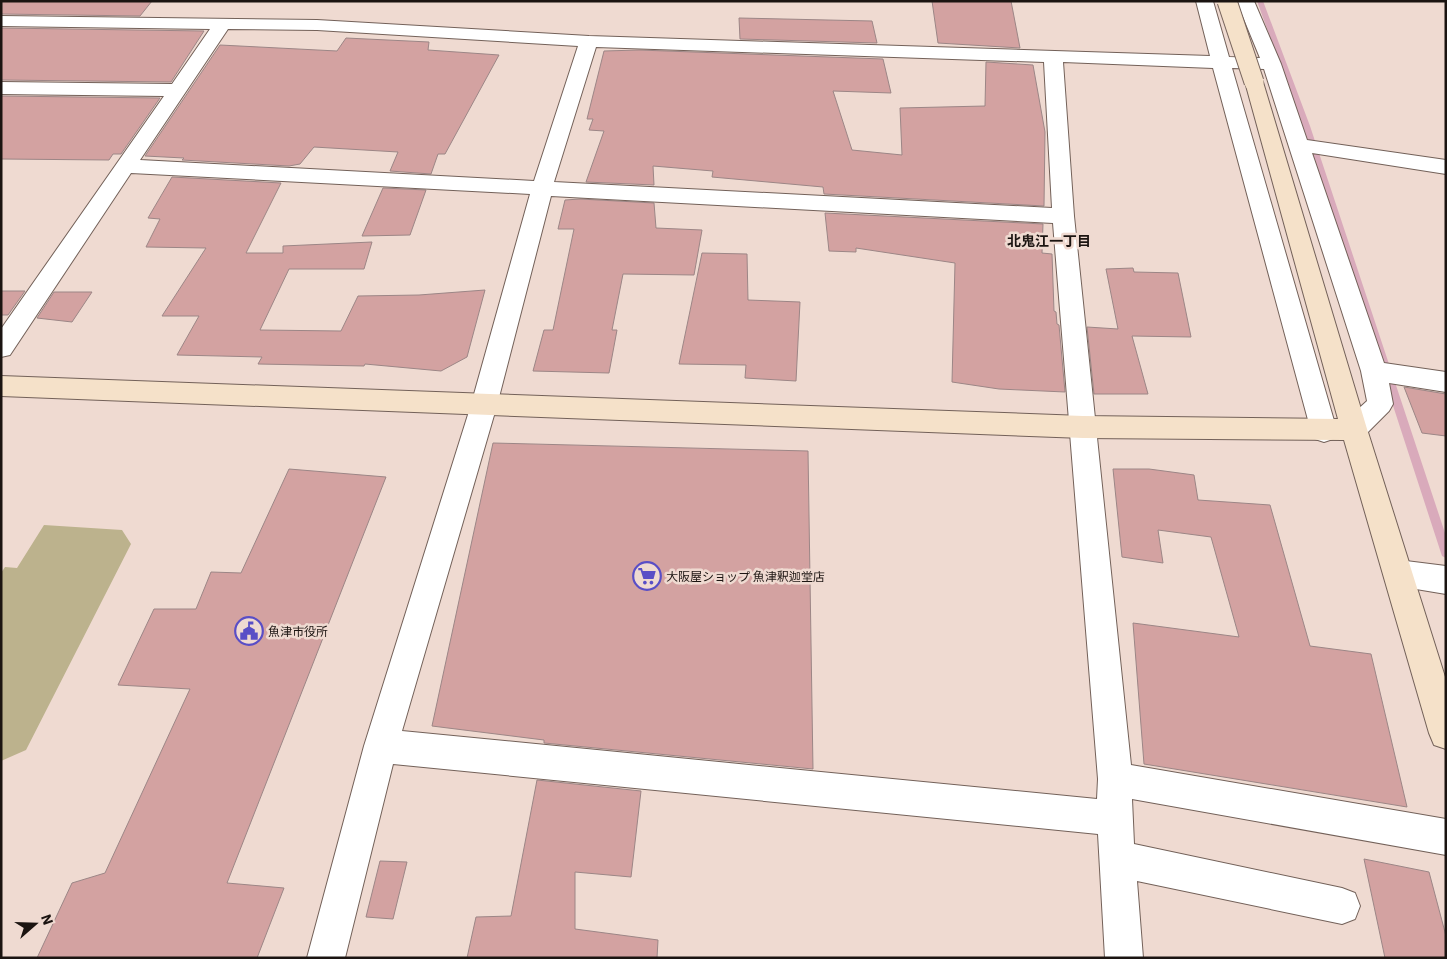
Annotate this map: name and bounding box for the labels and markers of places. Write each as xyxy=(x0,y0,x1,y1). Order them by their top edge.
supermarket icon: 大阪屋ショップ 魚津釈迦堂店 xyxy=(632,561,662,591)
place label: 大阪屋ショップ 魚津釈迦堂店 xyxy=(666,569,825,584)
public building icon: 魚津市役所 xyxy=(234,616,264,646)
place label: 魚津市役所 xyxy=(268,624,328,639)

